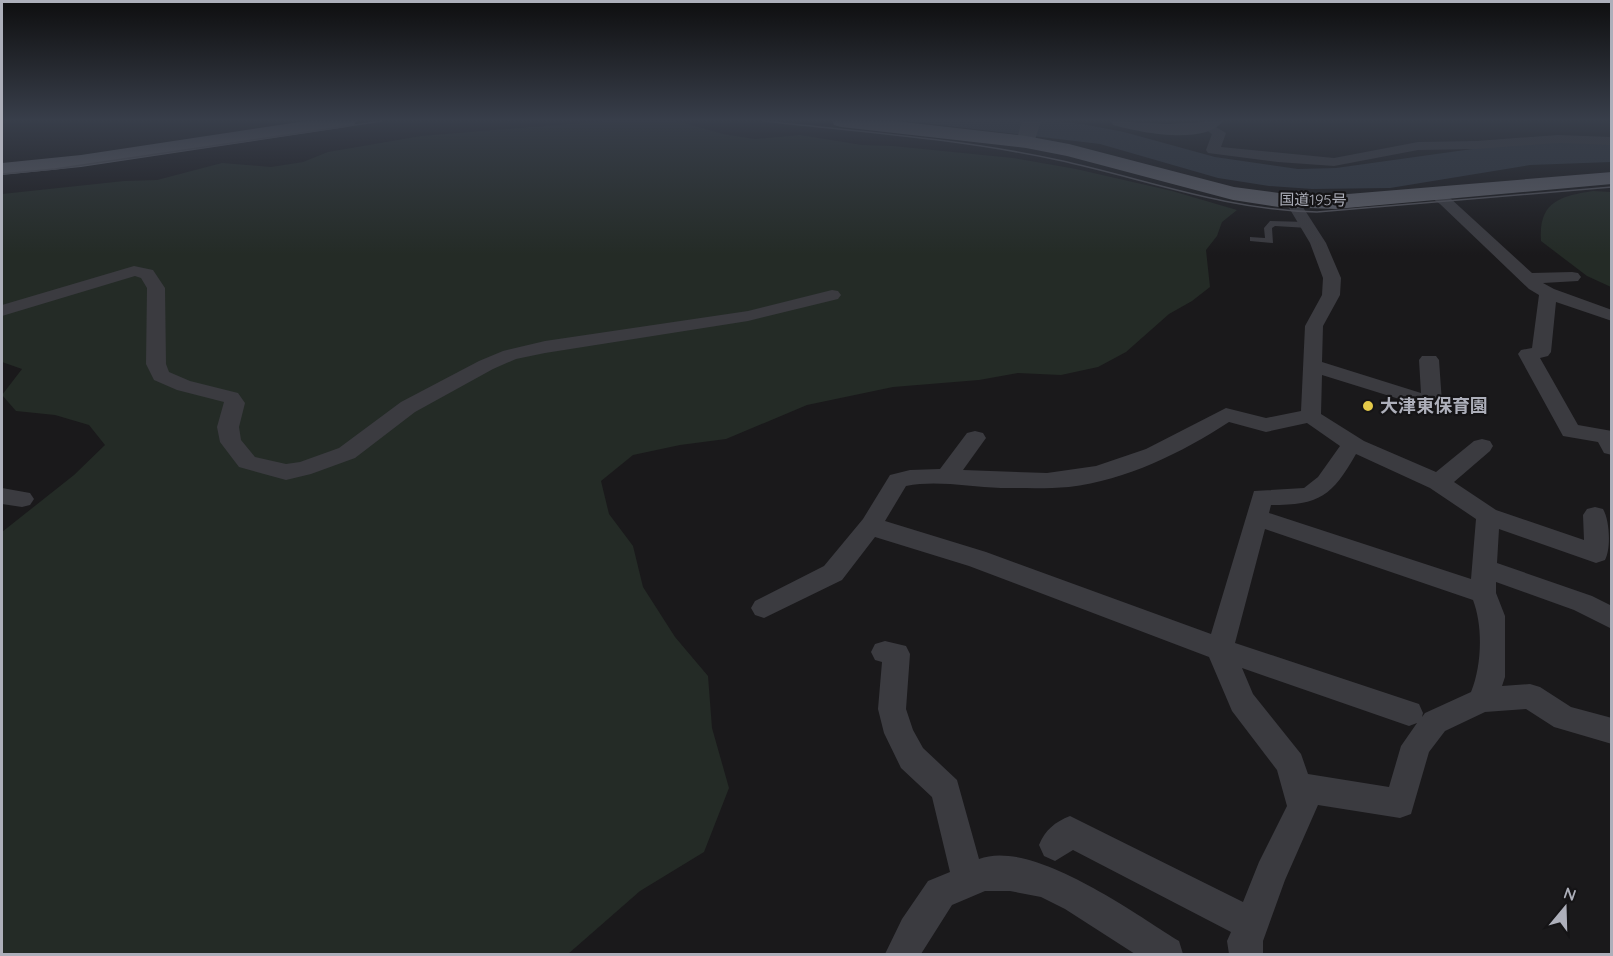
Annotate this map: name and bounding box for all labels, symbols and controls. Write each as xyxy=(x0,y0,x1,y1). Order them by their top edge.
street label: 国道195号 xyxy=(1279,189,1347,210)
place label: 大津東保育園 xyxy=(1380,394,1488,417)
marker: 大津東保育園 xyxy=(1361,399,1375,413)
north arrow xyxy=(1535,878,1595,938)
text: N xyxy=(1561,882,1579,905)

